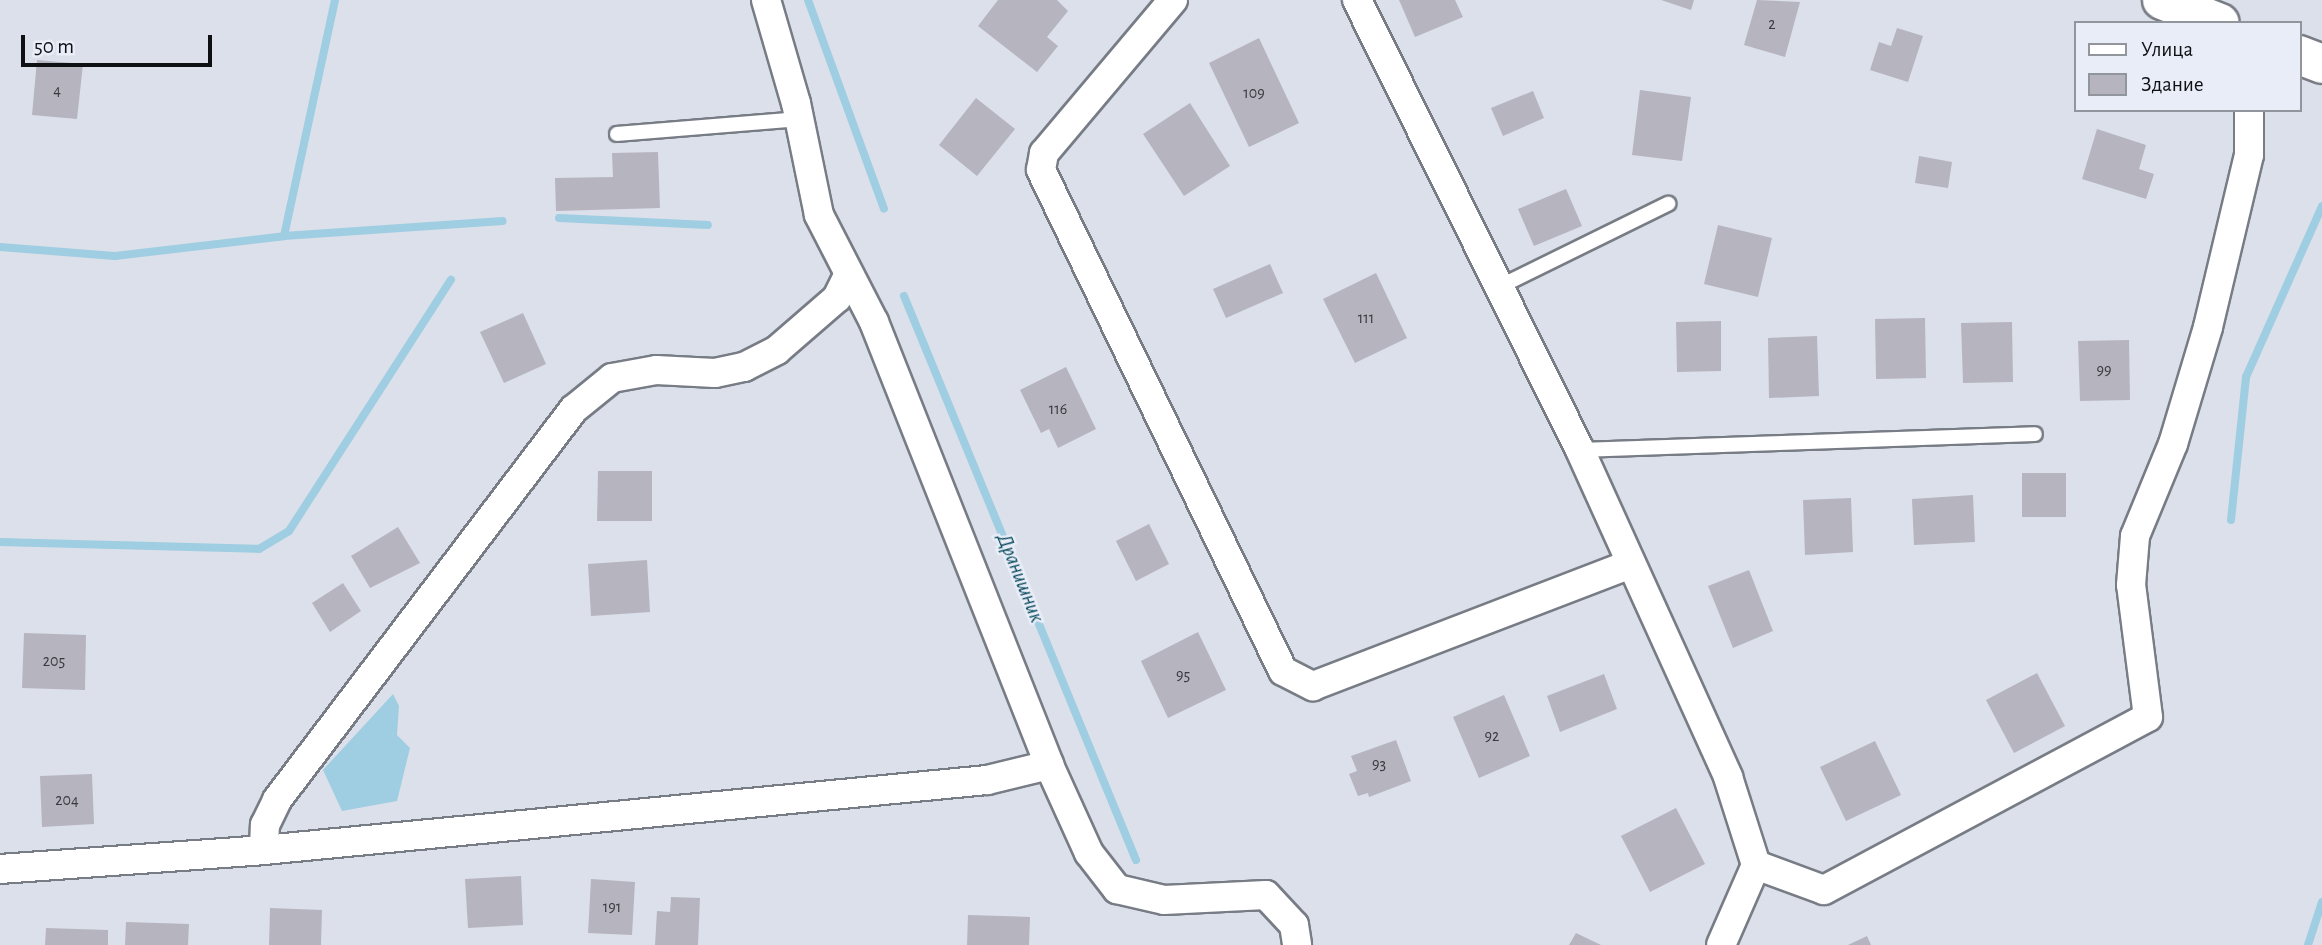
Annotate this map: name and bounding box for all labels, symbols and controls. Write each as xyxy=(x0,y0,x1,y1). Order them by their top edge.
house number: 2 xyxy=(1768,14,1776,34)
scale bar xyxy=(24,21,215,65)
legend xyxy=(2074,21,2301,112)
text: 50 m xyxy=(34,36,74,57)
text: Улица xyxy=(2141,39,2193,60)
text: Здание xyxy=(2141,74,2204,95)
house number: 4 xyxy=(53,80,61,100)
house number: 109 xyxy=(1243,83,1265,103)
house number: 111 xyxy=(1358,308,1374,328)
house number: 99 xyxy=(2096,360,2112,380)
house number: 116 xyxy=(1049,399,1067,419)
water label: Дранишник xyxy=(991,530,1049,626)
house number: 205 xyxy=(43,651,65,671)
house number: 95 xyxy=(1176,665,1190,685)
house number: 92 xyxy=(1485,726,1499,746)
house number: 93 xyxy=(1372,754,1386,774)
house number: 204 xyxy=(55,790,79,810)
house number: 191 xyxy=(603,897,621,917)

